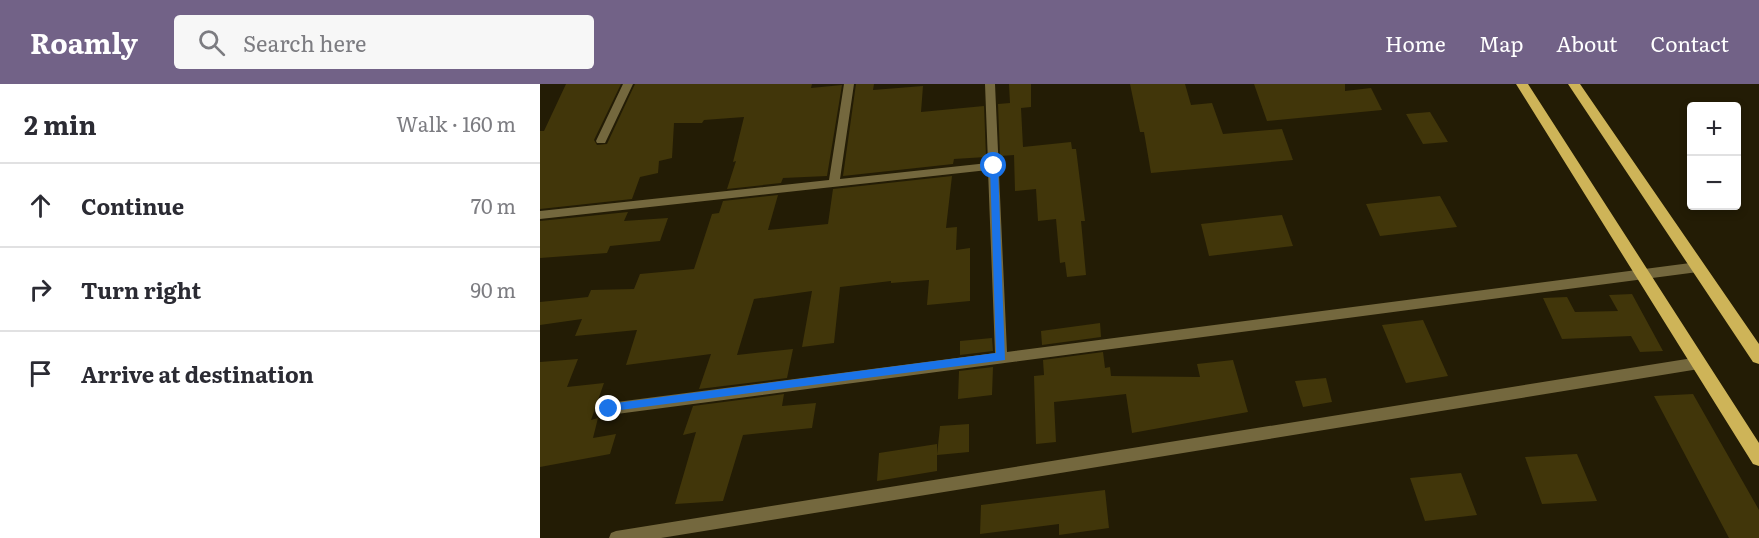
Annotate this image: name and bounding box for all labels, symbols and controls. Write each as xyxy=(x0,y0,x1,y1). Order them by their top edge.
search box xyxy=(174,15,594,69)
text: Roamly xyxy=(30,21,138,63)
icon: search xyxy=(195,26,228,59)
text: Search here xyxy=(243,26,366,59)
text: Home xyxy=(1385,27,1446,58)
text: Map xyxy=(1479,27,1523,58)
text: About xyxy=(1556,27,1618,58)
text: Contact xyxy=(1651,27,1729,58)
map controls xyxy=(1687,102,1741,210)
button: + xyxy=(1687,102,1741,156)
text: 2 min xyxy=(24,104,97,143)
text: Walk · 160 m xyxy=(396,108,516,138)
route start xyxy=(980,152,1006,178)
button: − xyxy=(1687,156,1741,210)
icon: ahead xyxy=(24,189,57,222)
text: Continue xyxy=(81,189,184,222)
text: 70 m xyxy=(471,190,516,220)
icon: right xyxy=(24,273,57,306)
text: Turn right xyxy=(81,273,201,306)
text: 90 m xyxy=(471,274,516,304)
icon: arrive xyxy=(24,357,57,390)
text: Arrive at destination xyxy=(81,357,314,390)
route end xyxy=(595,395,621,421)

